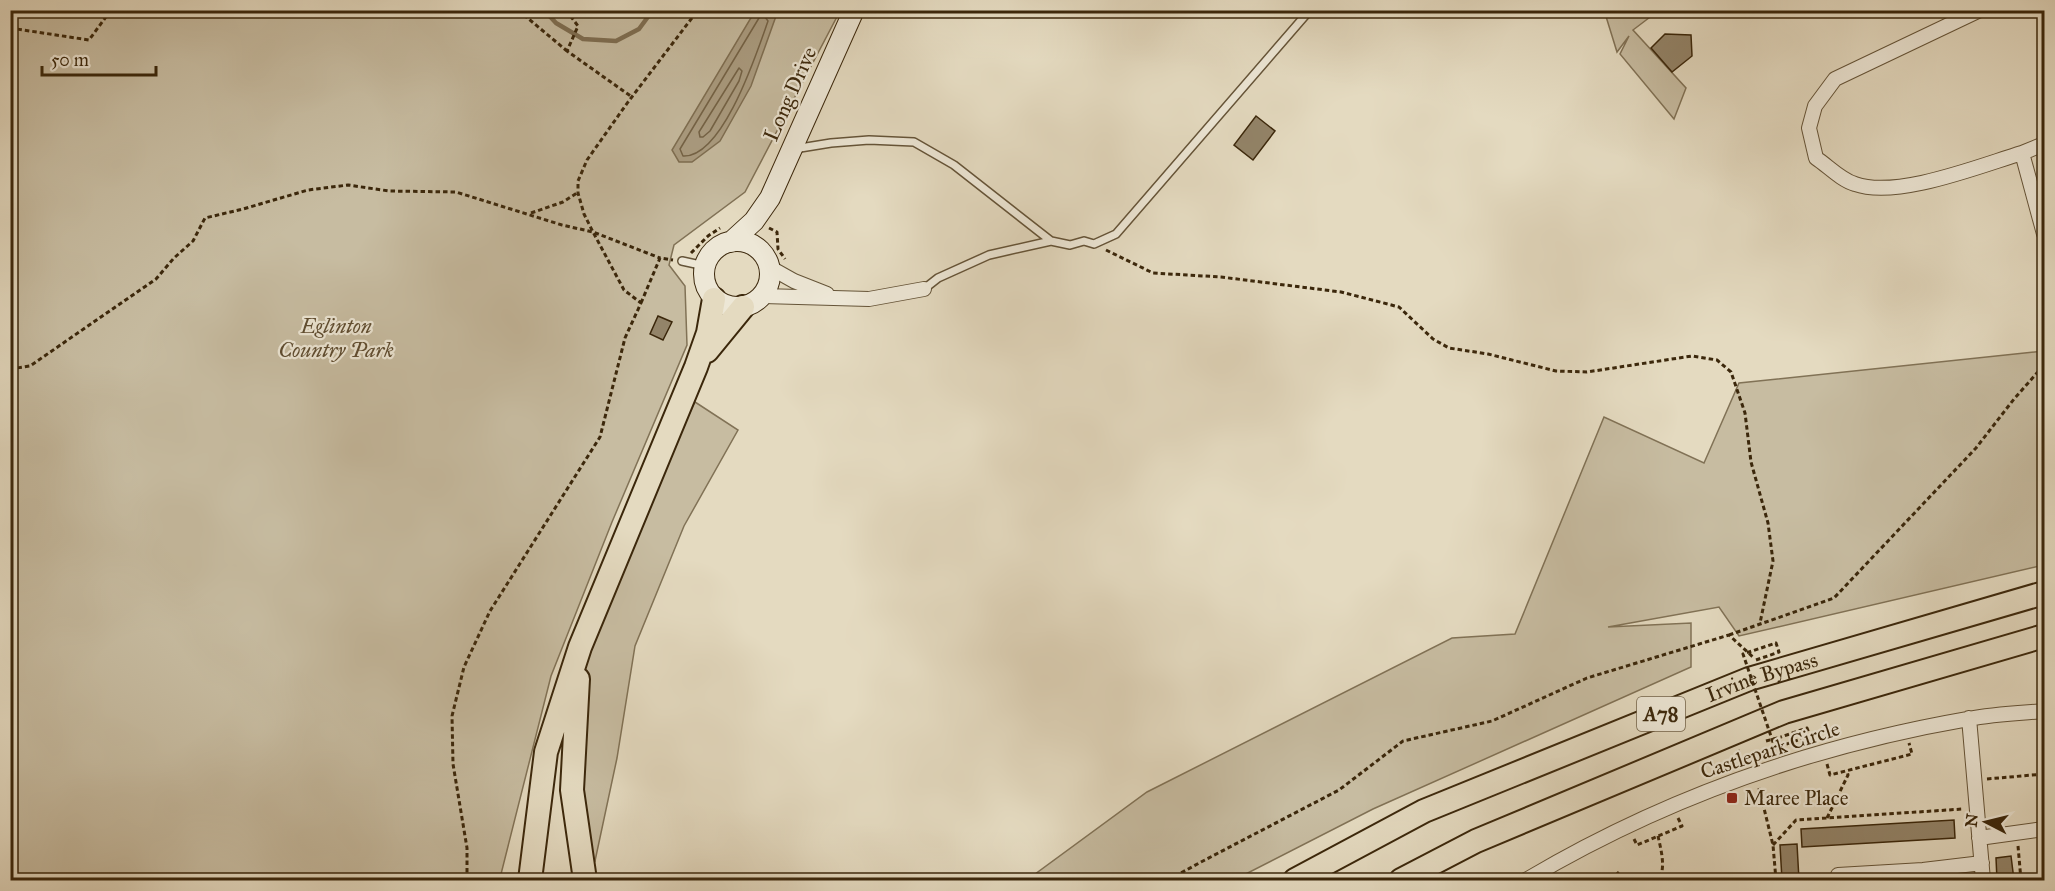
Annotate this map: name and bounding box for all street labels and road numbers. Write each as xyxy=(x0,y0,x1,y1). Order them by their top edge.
street label: Long Drive xyxy=(758,43,822,145)
street label: Irvine Bypass xyxy=(1702,647,1821,708)
road number: A78 xyxy=(1637,697,1685,731)
street label: Castlepark Circle xyxy=(1697,715,1843,785)

